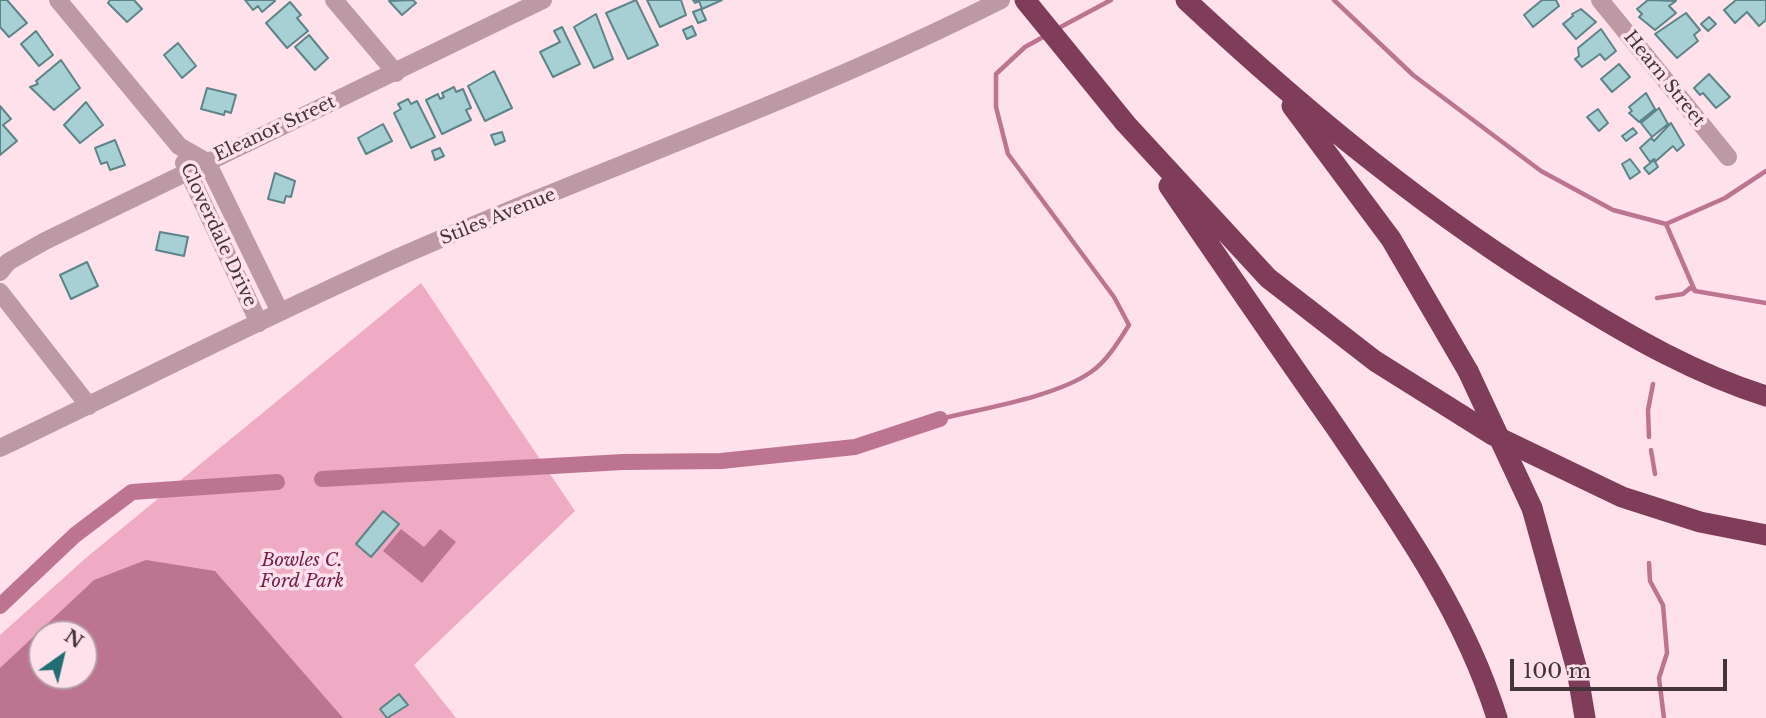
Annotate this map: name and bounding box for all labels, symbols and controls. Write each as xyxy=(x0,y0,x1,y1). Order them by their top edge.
street label: Hearn Street xyxy=(1619,27,1709,131)
street label: Eleanor Street xyxy=(211,91,339,167)
street label: Cloverdale Drive xyxy=(175,160,261,310)
street label: Stiles Avenue xyxy=(437,184,559,250)
park label: Bowles C. Ford Park xyxy=(260,550,344,592)
north arrow xyxy=(28,620,98,690)
text: N xyxy=(60,624,88,653)
scale bar xyxy=(1514,644,1731,688)
text: 100 m xyxy=(1523,658,1591,684)

